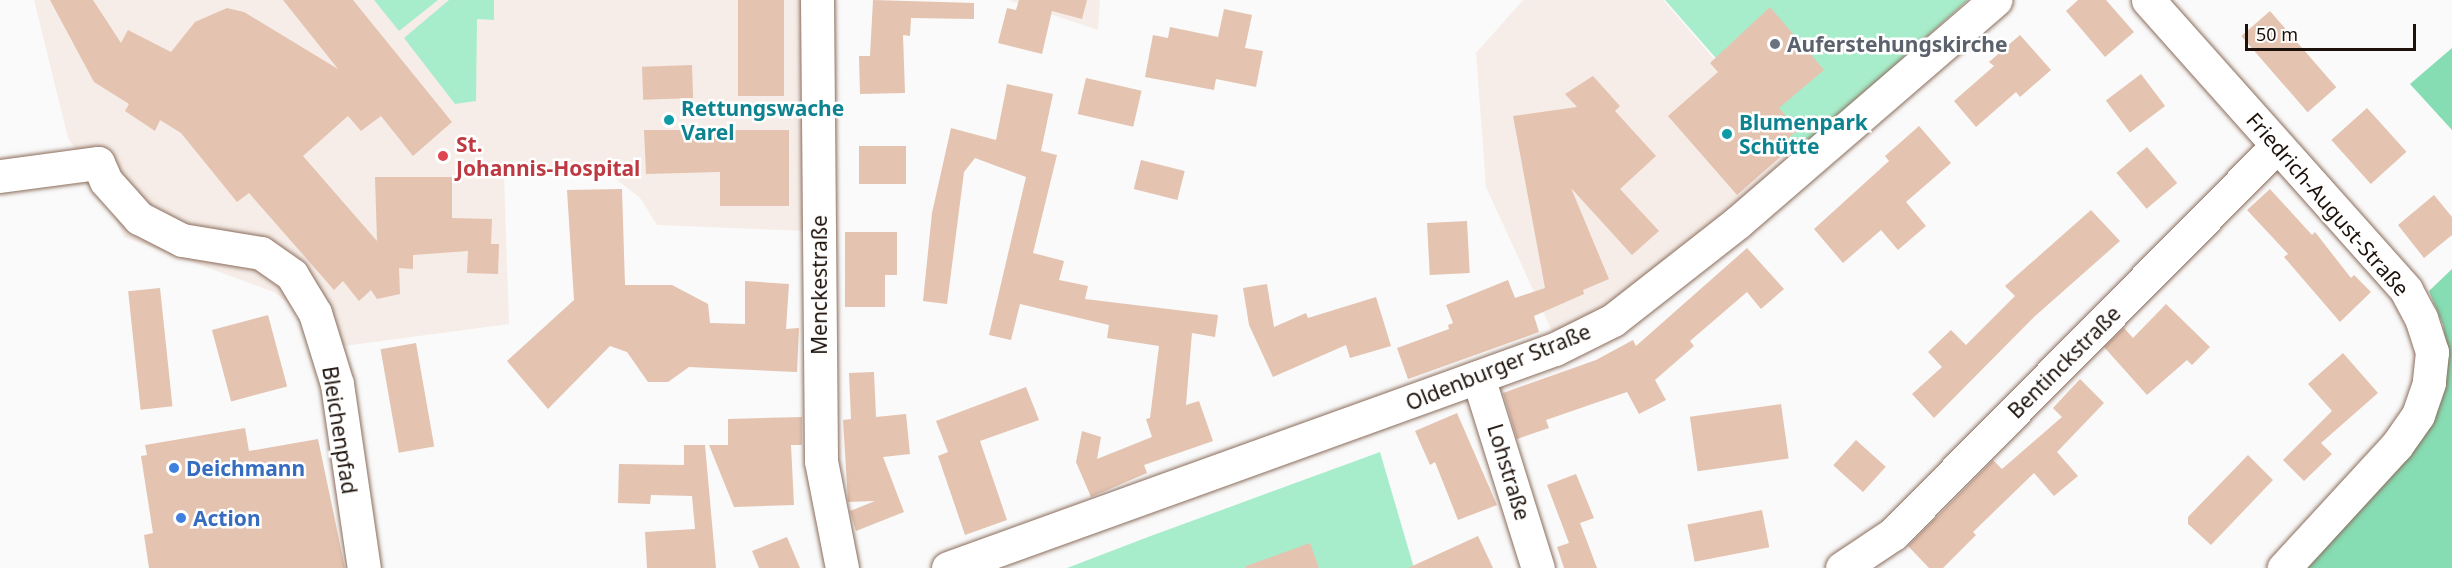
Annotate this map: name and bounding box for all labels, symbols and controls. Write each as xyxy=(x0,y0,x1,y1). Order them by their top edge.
scale bar xyxy=(2248,12,2419,50)
text: 50 m xyxy=(2256,22,2298,46)
place label: Auferstehungskirche xyxy=(1787,31,2007,57)
marker: Auferstehungskirche xyxy=(1768,37,1782,51)
place label: Rettungswache Varel xyxy=(681,95,844,145)
street label: Friedrich-August-Straße xyxy=(2242,107,2414,301)
place label: Blumenpark Schütte xyxy=(1739,109,1868,159)
marker: Rettungswache Varel xyxy=(662,113,676,127)
marker: Blumenpark Schütte xyxy=(1720,127,1734,141)
place label: St. Johannis-Hospital xyxy=(456,131,640,181)
marker: St. Johannis-Hospital xyxy=(434,147,452,165)
street label: Menckestraße xyxy=(806,215,832,355)
street label: Bentinckstraße xyxy=(2003,301,2125,423)
street label: Oldenburger Straße xyxy=(1402,318,1594,416)
street label: Bleichenpfad xyxy=(317,364,363,496)
street label: Lohstraße xyxy=(1482,421,1536,523)
place label: Deichmann xyxy=(186,455,305,481)
marker: Deichmann xyxy=(167,461,181,475)
place label: Action xyxy=(193,505,261,531)
marker: Action xyxy=(174,511,188,525)

